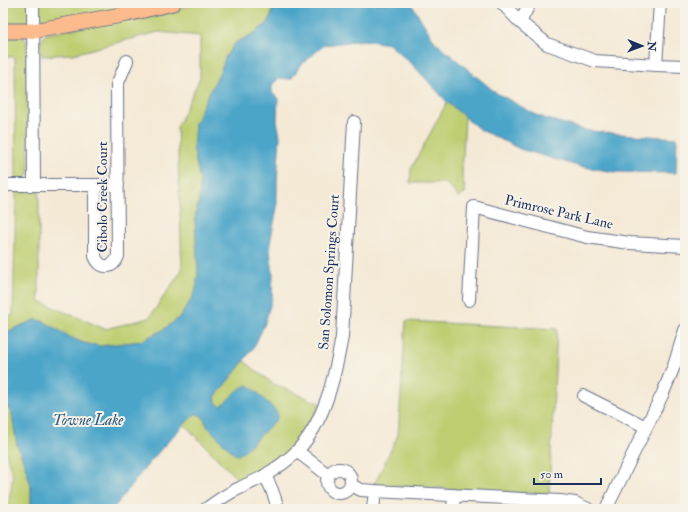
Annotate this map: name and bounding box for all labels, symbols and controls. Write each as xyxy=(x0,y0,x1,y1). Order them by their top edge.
north arrow xyxy=(622,26,662,66)
text: N xyxy=(645,40,658,52)
street label: Cibolo Creek Court xyxy=(94,141,111,253)
street label: Primrose Park Lane xyxy=(503,191,615,233)
street label: San Solomon Springs Court xyxy=(315,193,344,350)
water label: Towne Lake xyxy=(53,411,124,430)
scale bar xyxy=(534,460,601,486)
text: 50 m xyxy=(540,467,564,482)

